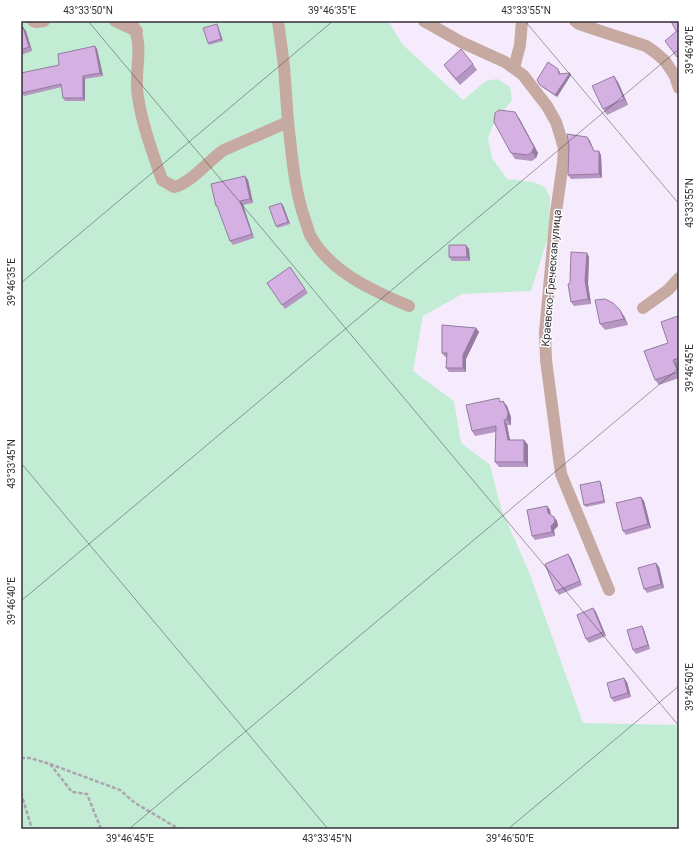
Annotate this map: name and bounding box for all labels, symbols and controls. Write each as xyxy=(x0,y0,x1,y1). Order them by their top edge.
text: 43°33'50"N xyxy=(63,5,113,16)
text: 39°46'35"E xyxy=(308,5,356,16)
text: 43°33'55"N xyxy=(501,5,551,16)
text: 39°46'40"E xyxy=(684,26,695,74)
text: 43°33'55"N xyxy=(684,178,695,228)
street label: Краевско-Греческая улица xyxy=(539,209,564,347)
text: 39°46'35"E xyxy=(6,258,17,306)
text: 39°46'45"E xyxy=(684,344,695,392)
text: 43°33'45"N xyxy=(6,439,17,489)
text: 39°46'40"E xyxy=(6,577,17,625)
text: 39°46'50"E xyxy=(684,663,695,711)
text: 39°46'45"E xyxy=(106,833,154,844)
text: 43°33'45"N xyxy=(302,833,352,844)
text: 39°46'50"E xyxy=(486,833,534,844)

